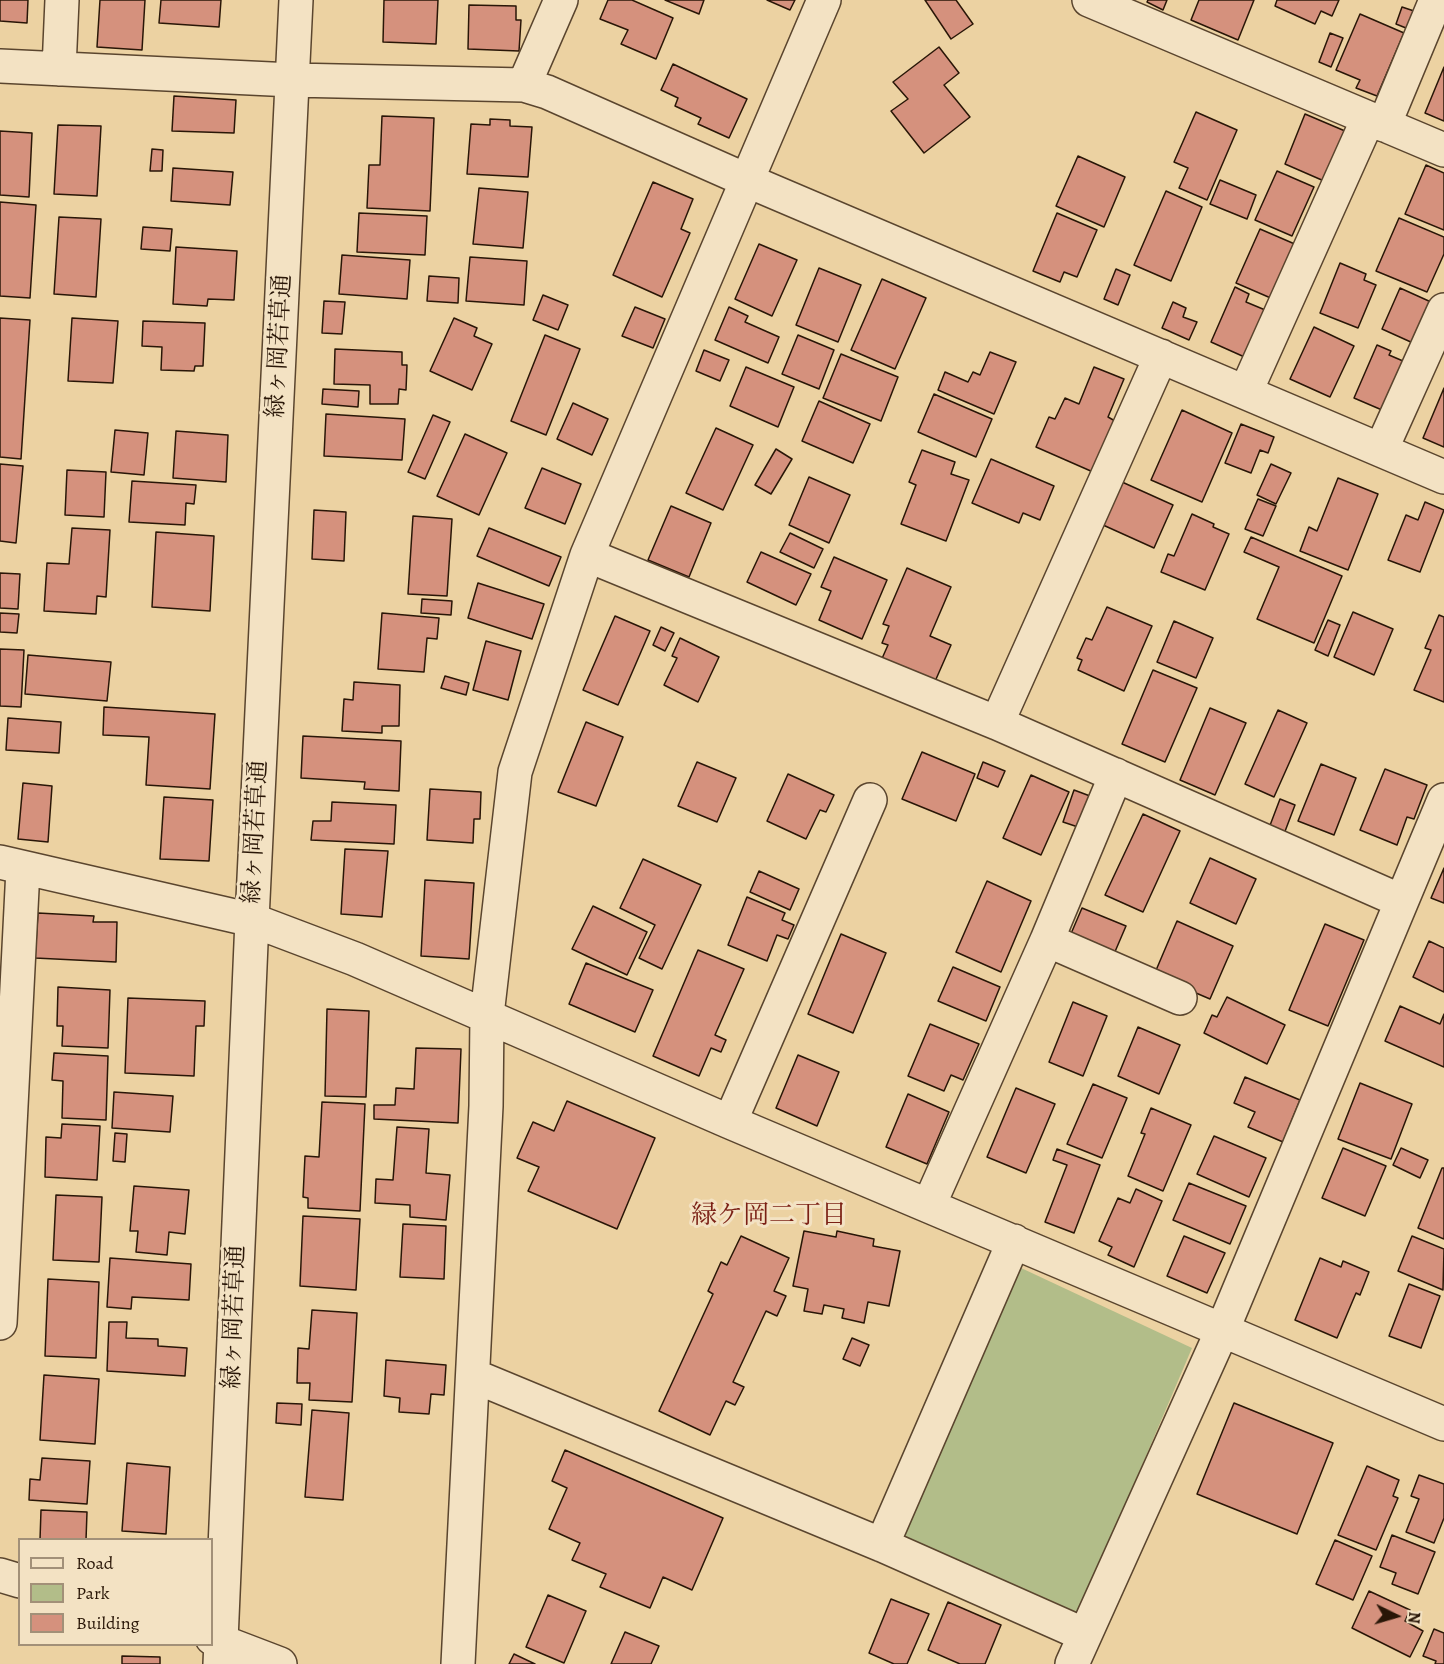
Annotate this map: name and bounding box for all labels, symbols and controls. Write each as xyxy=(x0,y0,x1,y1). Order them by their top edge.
street label: 緑ヶ岡若草通 xyxy=(262,273,298,419)
street label: 緑ヶ岡若草通 xyxy=(238,759,274,905)
district label: 緑ケ岡二丁目 xyxy=(691,1201,847,1233)
street label: 緑ヶ岡若草通 xyxy=(218,1245,252,1389)
legend xyxy=(18,1538,213,1646)
text: Road xyxy=(76,1551,113,1575)
text: Park xyxy=(76,1581,110,1605)
north arrow xyxy=(1366,1586,1426,1646)
text: Building xyxy=(76,1611,140,1635)
text: N xyxy=(1402,1611,1425,1624)

